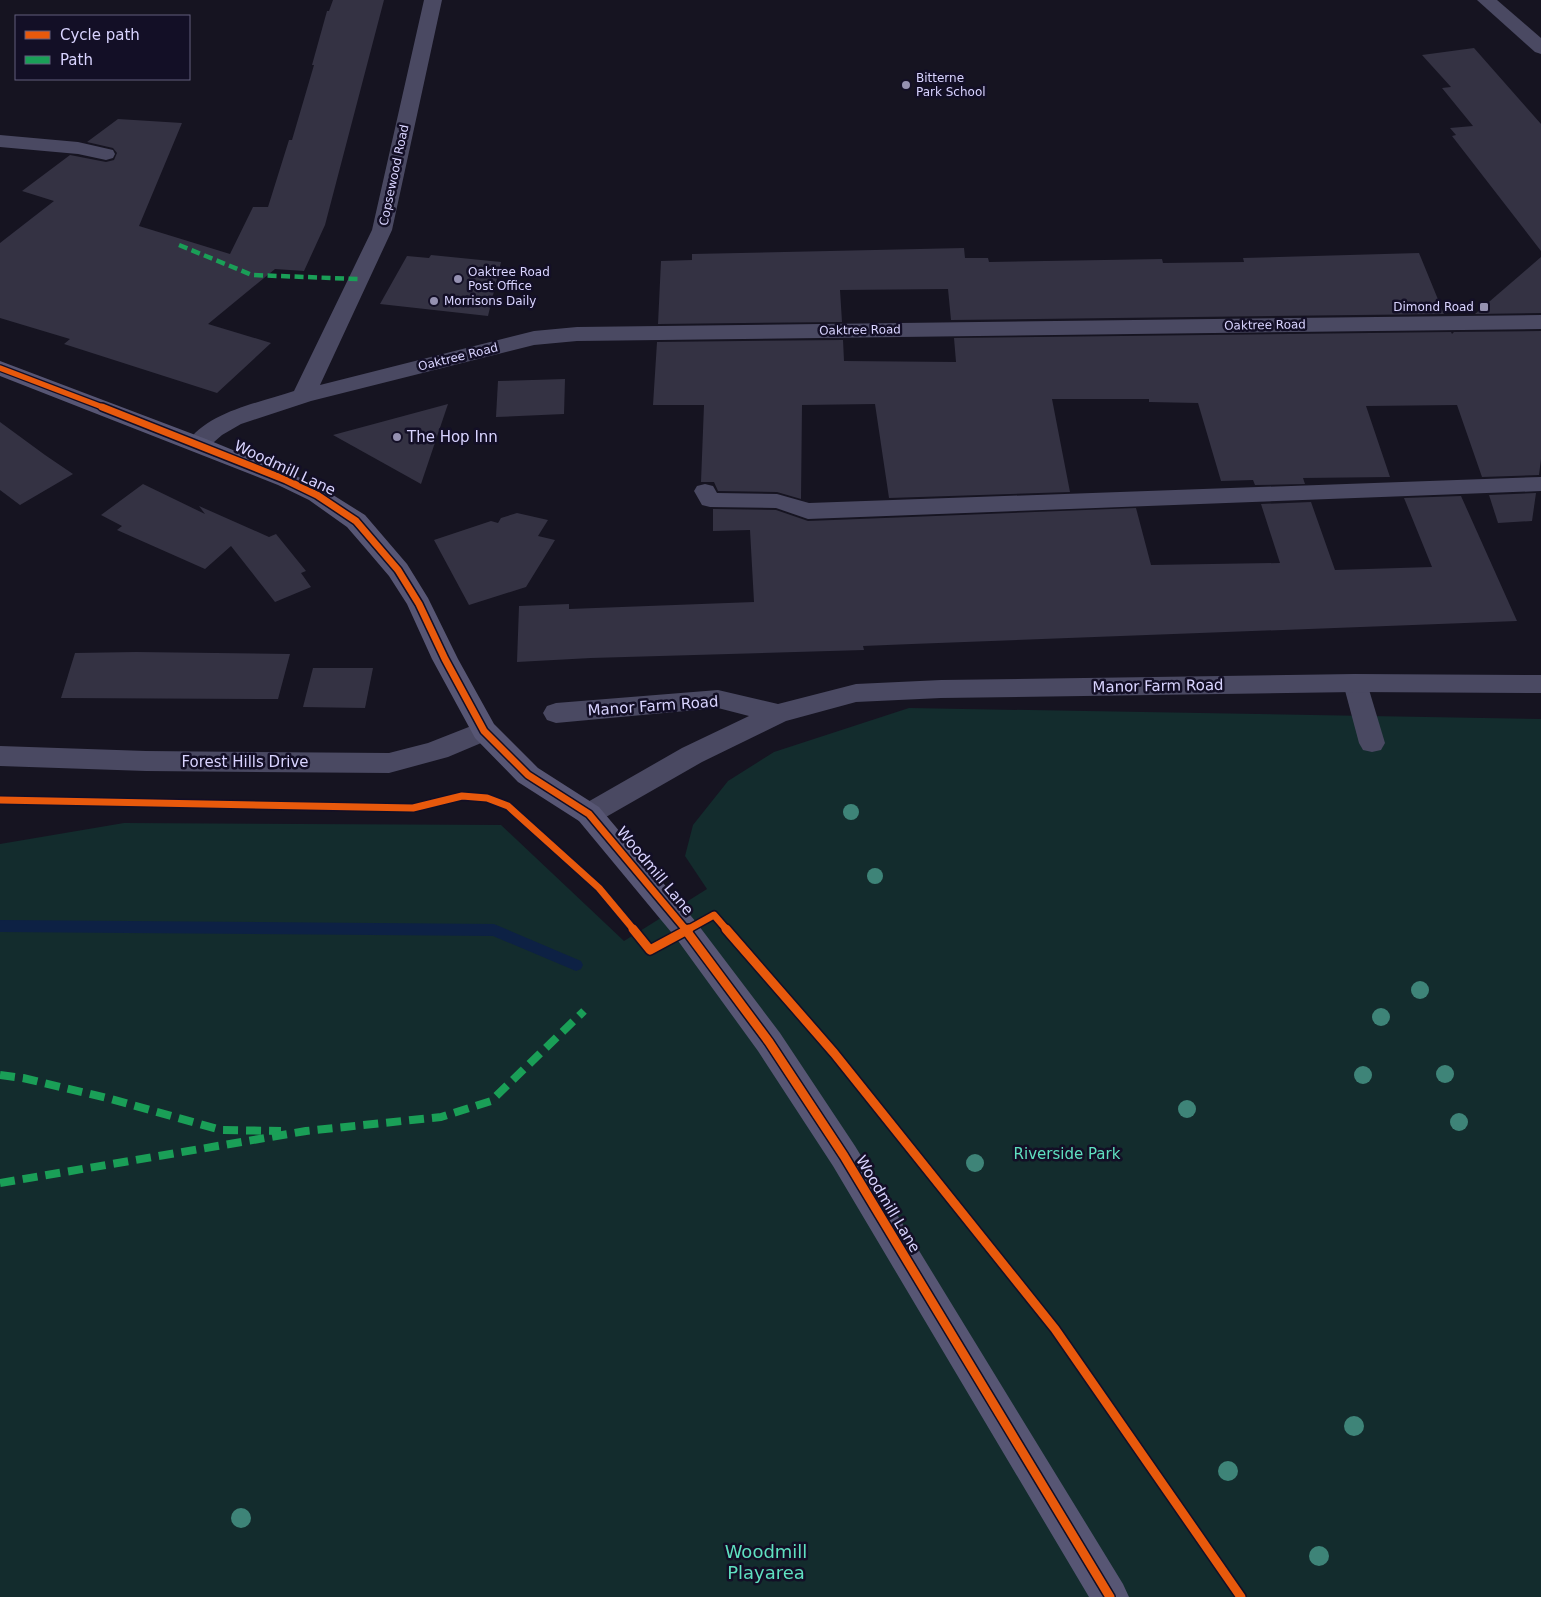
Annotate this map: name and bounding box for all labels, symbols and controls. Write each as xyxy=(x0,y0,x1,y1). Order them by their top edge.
legend xyxy=(15,15,190,80)
text: Cycle path xyxy=(60,26,140,44)
text: Path xyxy=(60,51,93,69)
place label: Bitterne Park School xyxy=(916,71,986,99)
marker: Bitterne Park School xyxy=(900,79,912,91)
street label: Copsewood Road xyxy=(376,123,412,227)
place label: Oaktree Road Post Office xyxy=(468,265,550,293)
marker: Oaktree Road Post Office xyxy=(452,273,464,285)
place label: Morrisons Daily xyxy=(444,294,536,308)
marker: Morrisons Daily xyxy=(428,295,440,307)
place label: Dimond Road xyxy=(1393,300,1474,314)
marker: Dimond Road xyxy=(1478,301,1490,313)
street label: Oaktree Road xyxy=(1224,317,1306,333)
street label: Oaktree Road xyxy=(819,322,901,338)
street label: Oaktree Road xyxy=(417,340,499,374)
place label: The Hop Inn xyxy=(406,428,498,446)
marker: The Hop Inn xyxy=(391,431,403,443)
street label: Woodmill Lane xyxy=(231,437,339,499)
street label: Manor Farm Road xyxy=(1092,676,1224,696)
street label: Manor Farm Road xyxy=(587,692,719,720)
street label: Forest Hills Drive xyxy=(181,753,309,771)
street label: Woodmill Lane xyxy=(613,823,697,919)
park label: Riverside Park xyxy=(1014,1145,1121,1163)
street label: Woodmill Lane xyxy=(852,1152,924,1256)
park label: Woodmill Playarea xyxy=(725,1541,807,1583)

